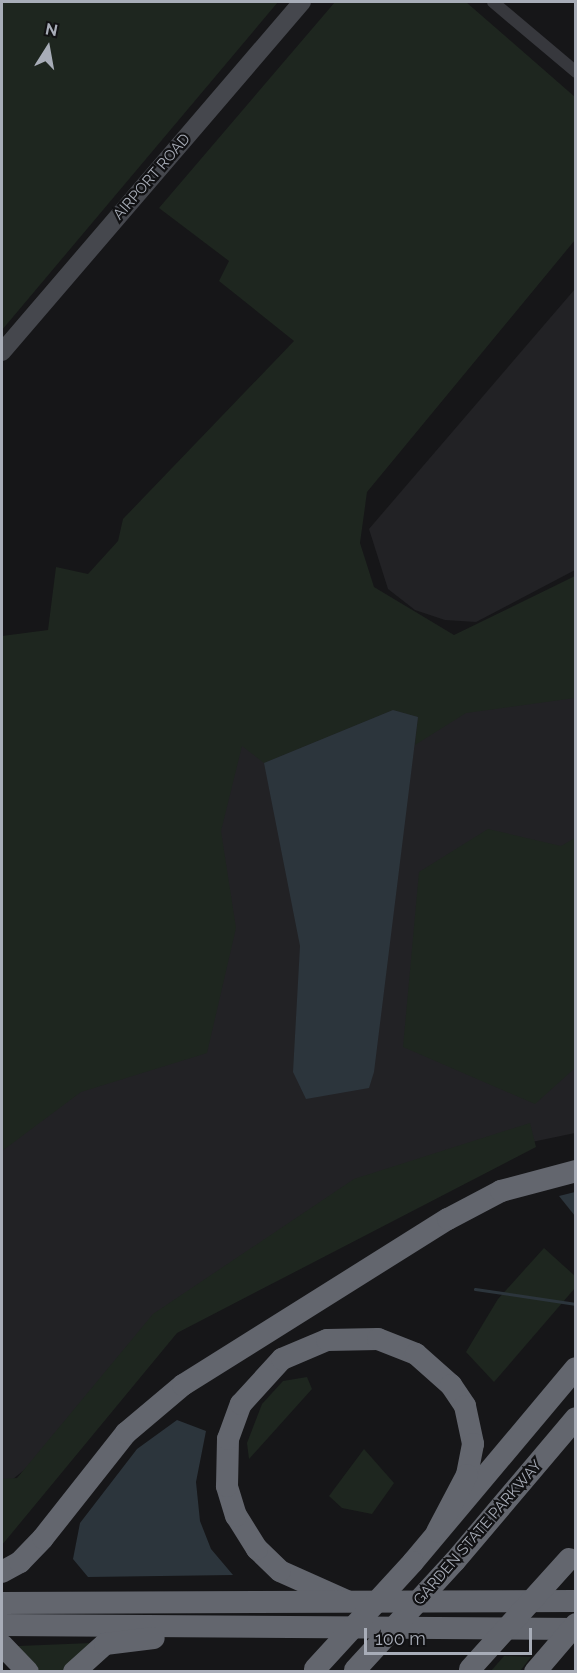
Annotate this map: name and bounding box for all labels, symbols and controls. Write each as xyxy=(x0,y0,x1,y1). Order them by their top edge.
north arrow xyxy=(18,18,78,78)
text: N xyxy=(44,19,59,40)
street label: AIRPORT ROAD xyxy=(110,130,194,224)
street label: GARDEN STATE PARKWAY xyxy=(410,1457,546,1609)
scale bar xyxy=(367,1616,535,1654)
text: 100 m xyxy=(375,1628,426,1649)

